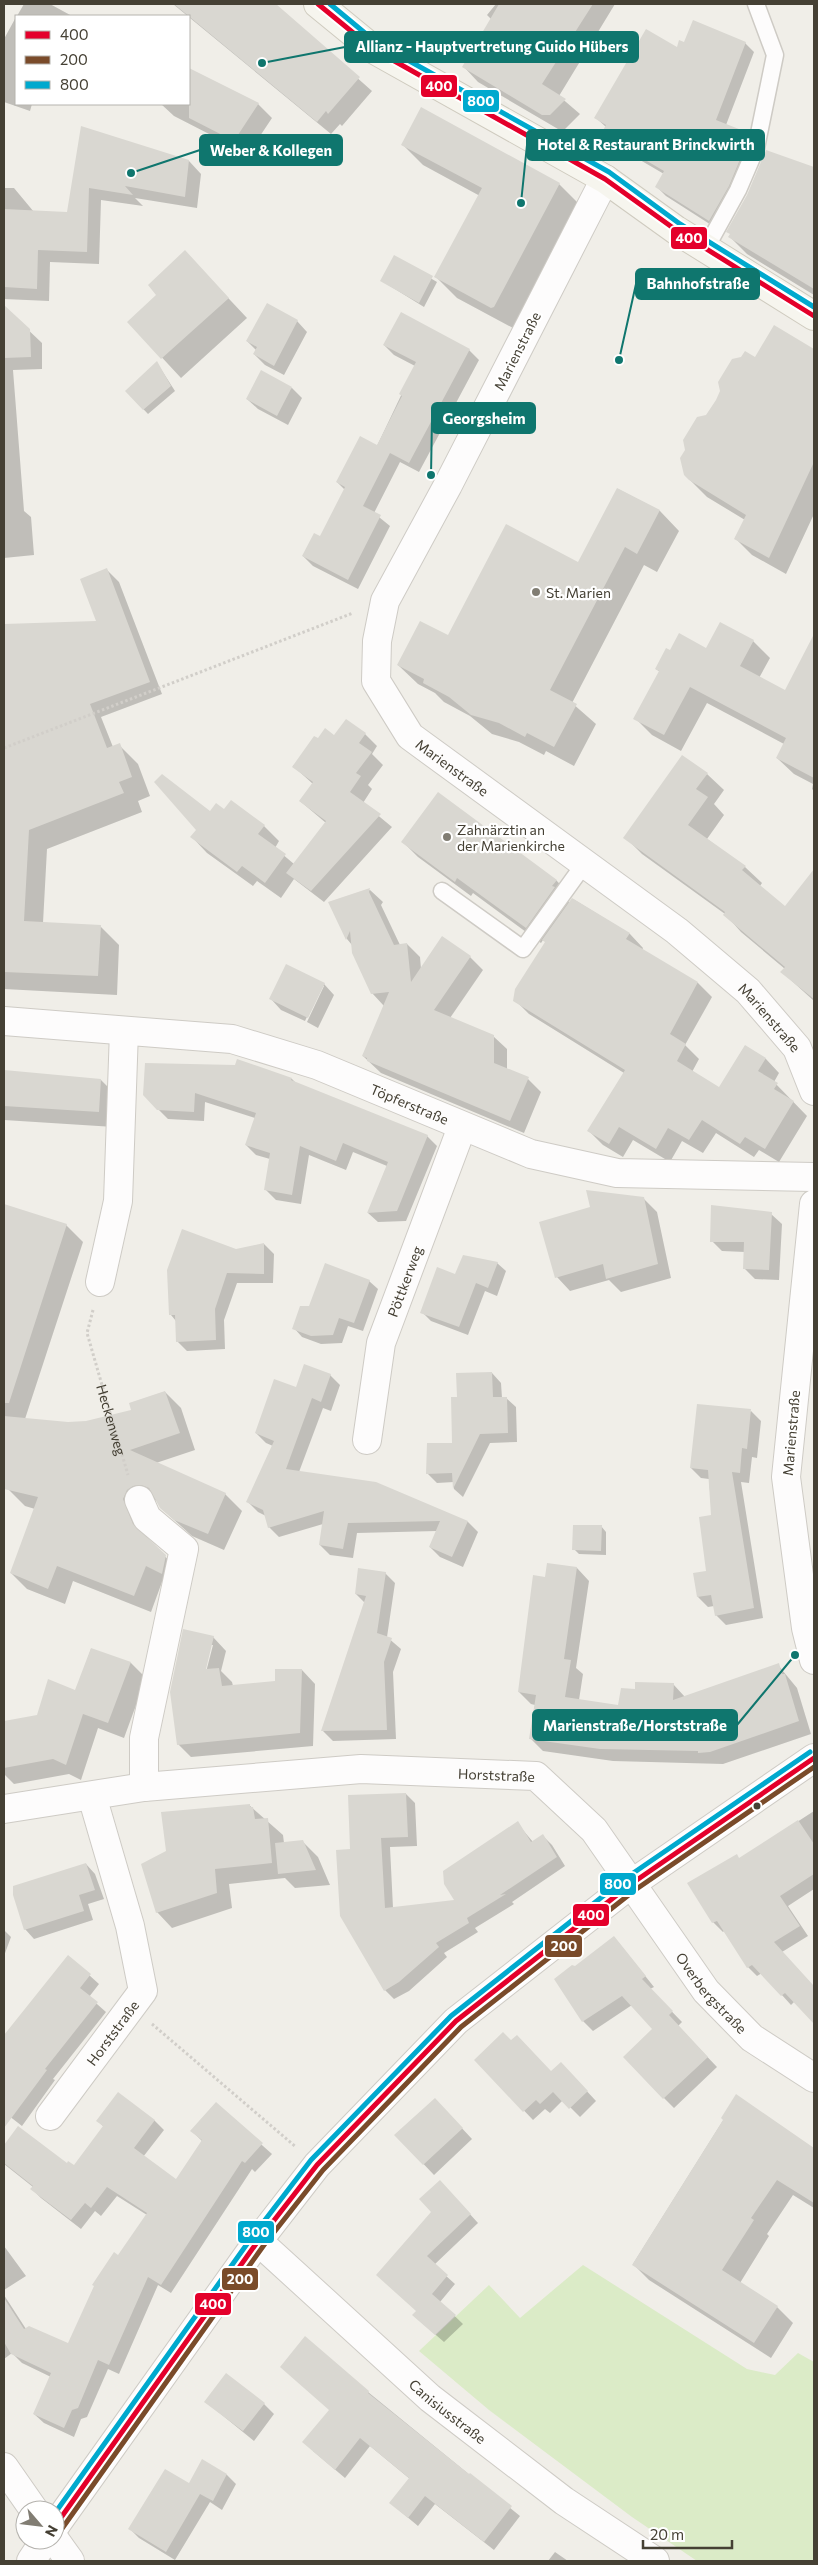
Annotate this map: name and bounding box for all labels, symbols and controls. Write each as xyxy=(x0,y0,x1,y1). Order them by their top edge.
legend xyxy=(15,15,190,105)
text: 400 xyxy=(60,25,89,43)
callout: Allianz - Hauptvertretung Guido Hübers xyxy=(345,32,638,62)
text: Allianz - Hauptvertretung Guido Hübers xyxy=(355,37,629,55)
text: 200 xyxy=(60,50,88,68)
line badge: 400 xyxy=(420,74,458,98)
text: 800 xyxy=(60,75,89,93)
text: 400 xyxy=(425,77,453,94)
line badge: 800 xyxy=(462,89,500,113)
text: 800 xyxy=(467,92,495,109)
callout: Hotel & Restaurant Brinckwirth xyxy=(527,130,764,160)
callout: Weber & Kollegen xyxy=(200,135,342,165)
text: Hotel & Restaurant Brinckwirth xyxy=(537,135,755,153)
text: Weber & Kollegen xyxy=(210,141,332,159)
line badge: 400 xyxy=(670,226,708,250)
text: 400 xyxy=(675,229,703,246)
callout: Bahnhofstraße xyxy=(636,269,759,299)
text: Bahnhofstraße xyxy=(646,274,750,292)
street label: Marienstraße xyxy=(490,309,544,393)
callout: Georgsheim xyxy=(432,403,535,433)
text: Georgsheim xyxy=(442,409,526,427)
place label: St. Marien xyxy=(546,584,611,601)
marker: St. Marien xyxy=(530,586,542,598)
street label: Marienstraße xyxy=(413,735,492,799)
place label: Zahnärztin an der Marienkirche xyxy=(457,821,565,854)
marker: Zahnärztin an der Marienkirche xyxy=(441,831,453,843)
street label: Marienstraße xyxy=(736,979,805,1055)
street label: Töpferstraße xyxy=(368,1080,451,1127)
street label: Pöttkerweg xyxy=(383,1243,425,1319)
street label: Heckenweg xyxy=(94,1382,130,1458)
street label: Marienstraße xyxy=(779,1389,803,1477)
callout: Marienstraße/Horststraße xyxy=(533,1710,737,1740)
text: Marienstraße/Horststraße xyxy=(543,1716,727,1734)
street label: Horststraße xyxy=(458,1764,535,1784)
unlabelled marker xyxy=(752,1801,762,1811)
line badge: 800 xyxy=(599,1872,637,1896)
text: 800 xyxy=(604,1875,632,1892)
line badge: 400 xyxy=(572,1903,610,1927)
text: 400 xyxy=(577,1906,605,1923)
line badge: 200 xyxy=(544,1934,583,1958)
text: 200 xyxy=(551,1937,577,1954)
street label: Overbergstraße xyxy=(673,1949,751,2037)
street label: Horststraße xyxy=(82,1997,142,2069)
line badge: 800 xyxy=(237,2220,275,2244)
text: 800 xyxy=(242,2223,270,2240)
line badge: 200 xyxy=(221,2267,259,2291)
text: 200 xyxy=(227,2270,253,2287)
line badge: 400 xyxy=(194,2292,232,2316)
text: 400 xyxy=(199,2295,227,2312)
street label: Canisiusstraße xyxy=(406,2375,490,2447)
north arrow xyxy=(15,2500,65,2550)
scale bar xyxy=(643,2518,732,2550)
text: N xyxy=(42,2523,62,2540)
text: 20 m xyxy=(650,2525,684,2543)

